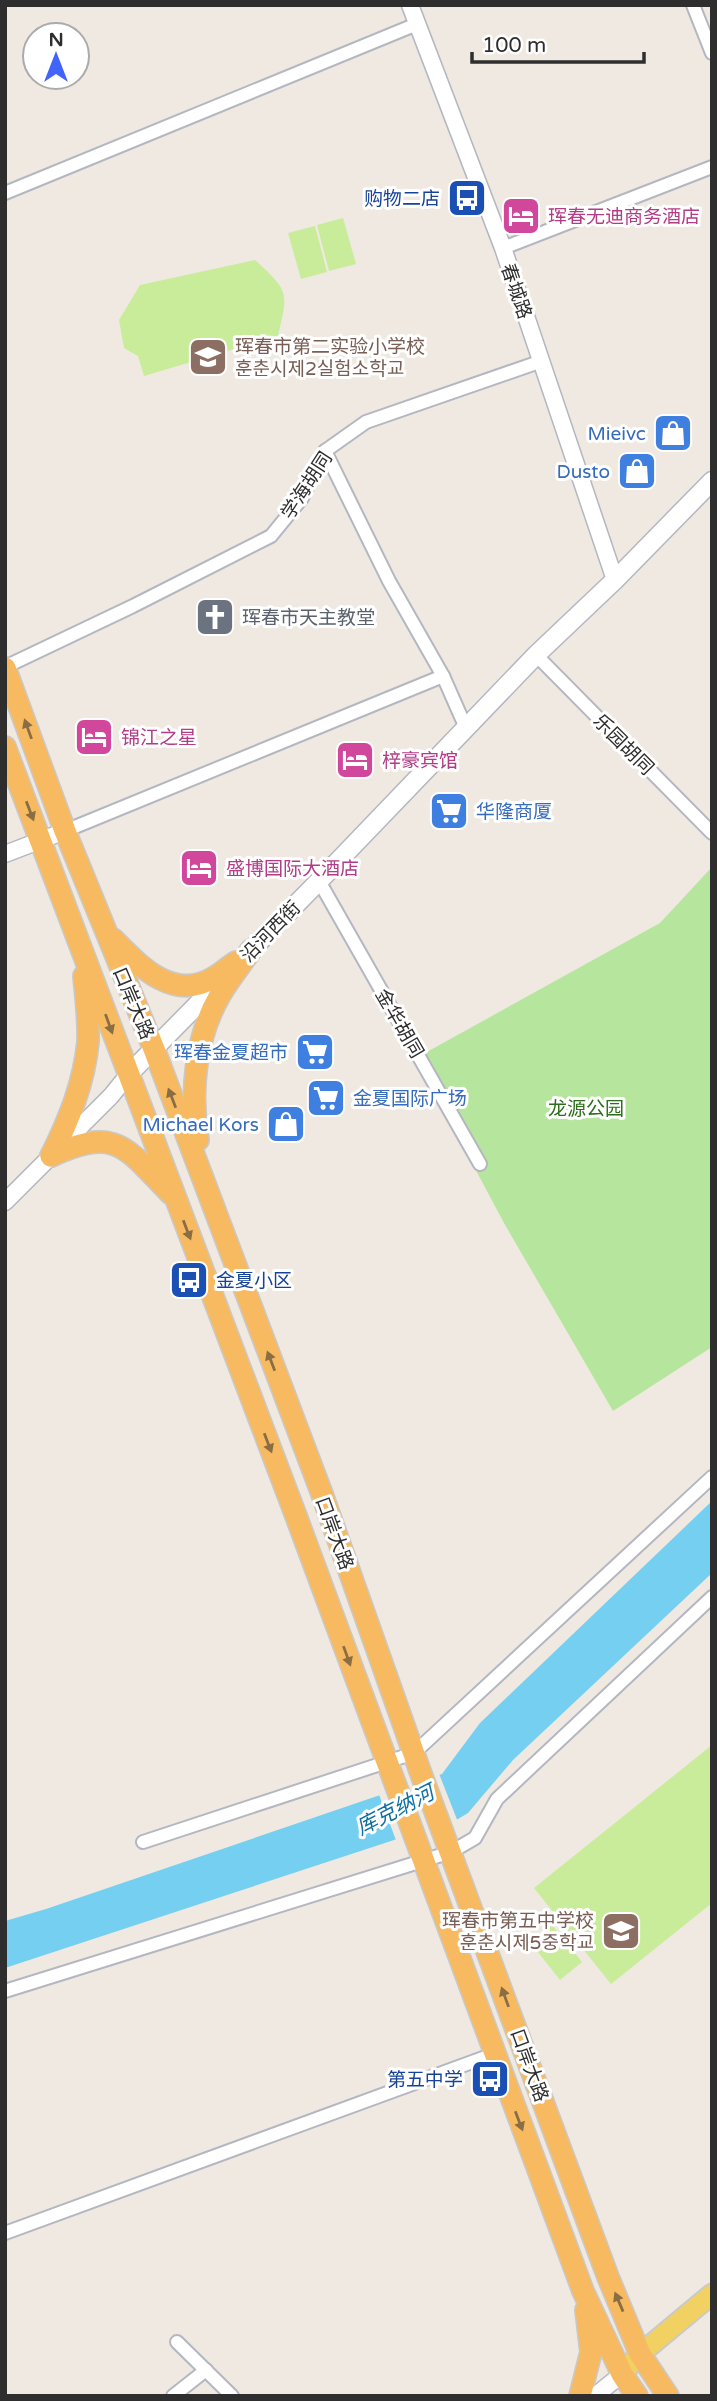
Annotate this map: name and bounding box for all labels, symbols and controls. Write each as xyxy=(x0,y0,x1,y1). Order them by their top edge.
north arrow xyxy=(21,21,91,91)
scale bar xyxy=(472,21,644,65)
text: N xyxy=(48,29,64,51)
text: 100 m xyxy=(482,33,546,58)
bus stop icon: 购物二店 xyxy=(446,177,488,219)
place label: 购物二店 xyxy=(364,188,440,210)
hotel icon: 珲春无迪商务酒店 xyxy=(500,195,542,237)
place label: 珲春无迪商务酒店 xyxy=(548,206,700,228)
street label: 春城路 xyxy=(496,261,536,322)
school or university icon: 珲春市第二实验小学校 훈춘시제2실험소학교 xyxy=(187,336,229,378)
place label: 珲春市第二实验小学校 훈춘시제2실험소학교 xyxy=(235,336,425,380)
shop icon: Mieivc xyxy=(652,412,694,454)
place label: Mieivc xyxy=(588,423,646,445)
street label: 学海胡同 xyxy=(277,448,337,523)
shop icon: Dusto xyxy=(616,450,658,492)
place label: Dusto xyxy=(557,461,610,483)
church icon: 珲春市天主教堂 xyxy=(194,596,236,638)
place label: 珲春市天主教堂 xyxy=(242,607,375,629)
street label: 乐园胡同 xyxy=(589,710,658,779)
hotel icon: 锦江之星 xyxy=(73,716,115,758)
one-way arrow xyxy=(22,718,33,739)
place label: 锦江之星 xyxy=(121,727,197,749)
hotel icon: 梓豪宾馆 xyxy=(334,739,376,781)
place label: 梓豪宾馆 xyxy=(382,750,458,772)
supermarket icon: 华隆商厦 xyxy=(428,790,470,832)
one-way arrow xyxy=(24,800,35,821)
place label: 华隆商厦 xyxy=(476,801,552,823)
hotel icon: 盛博国际大酒店 xyxy=(178,847,220,889)
place label: 盛博国际大酒店 xyxy=(226,858,359,880)
street label: 沿河西街 xyxy=(236,897,305,967)
street label: 口岸大路 xyxy=(108,964,158,1043)
street label: 金华胡同 xyxy=(371,985,428,1062)
one-way arrow xyxy=(104,1014,115,1035)
supermarket icon: 珲春金夏超市 xyxy=(294,1031,336,1073)
place label: 珲春金夏超市 xyxy=(174,1042,288,1064)
supermarket icon: 金夏国际广场 xyxy=(305,1077,347,1119)
one-way arrow xyxy=(166,1087,177,1108)
place label: 金夏国际广场 xyxy=(353,1088,467,1110)
park label: 龙源公园 xyxy=(548,1098,624,1120)
shop icon: Michael Kors xyxy=(265,1103,307,1145)
place label: Michael Kors xyxy=(143,1114,259,1136)
one-way arrow xyxy=(182,1220,193,1241)
bus stop icon: 金夏小区 xyxy=(168,1259,210,1301)
place label: 金夏小区 xyxy=(216,1270,292,1292)
one-way arrow xyxy=(266,1351,277,1372)
one-way arrow xyxy=(263,1433,274,1454)
street label: 口岸大路 xyxy=(311,1494,357,1573)
one-way arrow xyxy=(342,1646,353,1667)
water label: 库克纳河 xyxy=(352,1778,442,1841)
place label: 珲春市第五中学校 훈춘시제5중학교 xyxy=(442,1910,594,1954)
school or university icon: 珲春市第五中学校 훈춘시제5중학교 xyxy=(600,1910,642,1952)
one-way arrow xyxy=(499,1987,510,2008)
street label: 口岸大路 xyxy=(506,2026,552,2105)
bus stop icon: 第五中学 xyxy=(469,2058,511,2100)
place label: 第五中学 xyxy=(387,2069,463,2091)
one-way arrow xyxy=(514,2111,525,2132)
one-way arrow xyxy=(613,2291,624,2312)

